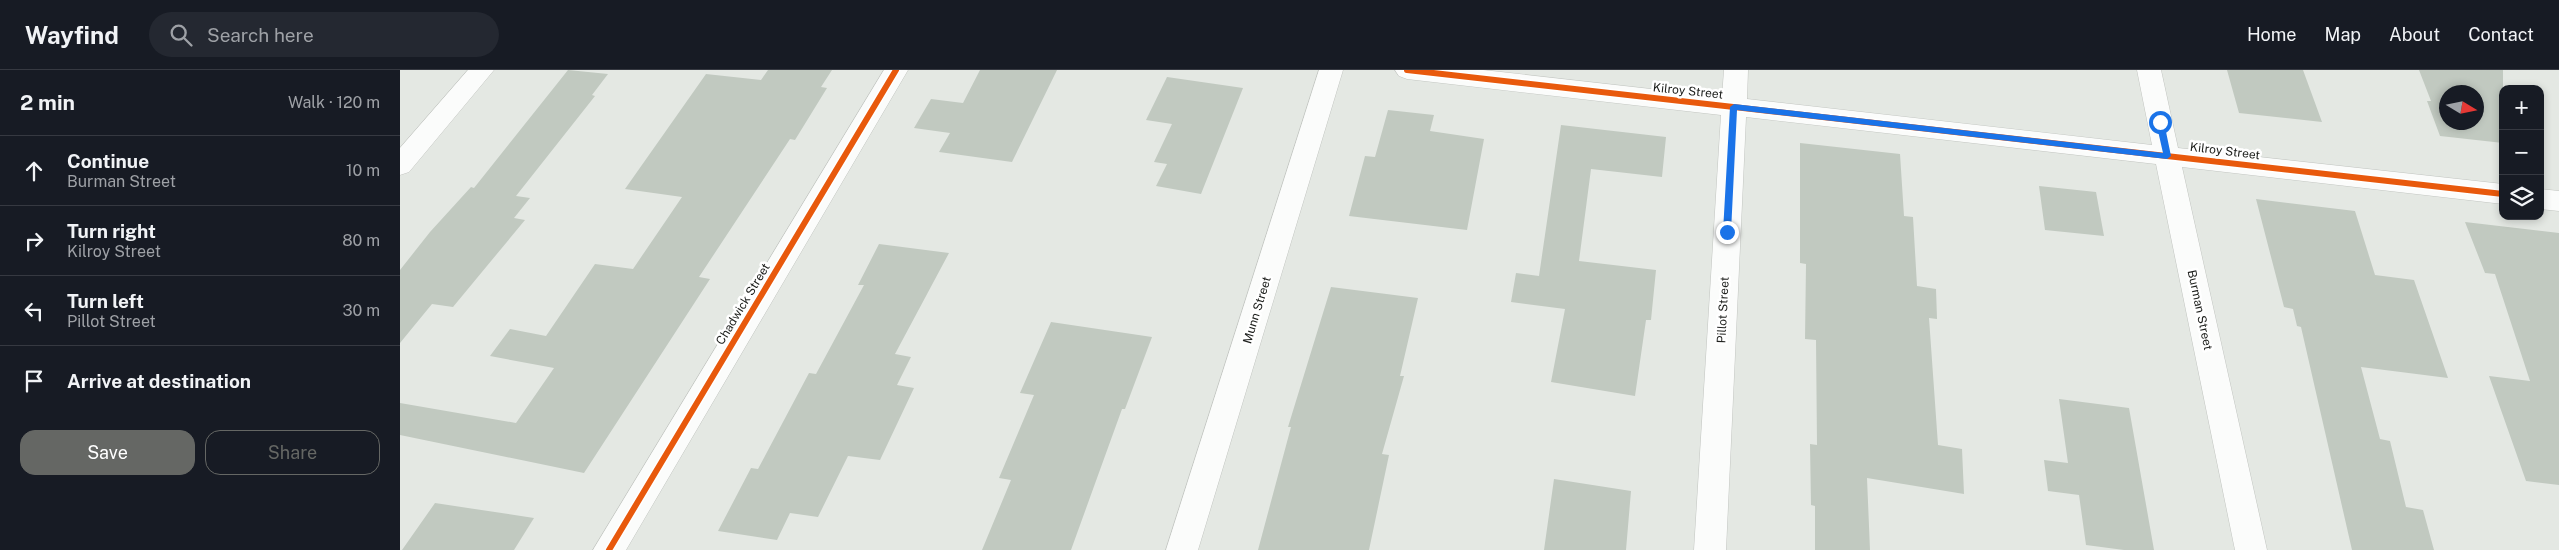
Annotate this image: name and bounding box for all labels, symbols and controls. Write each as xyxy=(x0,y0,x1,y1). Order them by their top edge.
search box xyxy=(149,12,499,57)
text: Wayfind xyxy=(25,21,119,49)
icon: search xyxy=(167,21,195,49)
text: Search here xyxy=(207,24,314,46)
text: Home xyxy=(2247,24,2297,45)
text: Map xyxy=(2325,24,2361,45)
text: About xyxy=(2389,24,2440,45)
text: Contact xyxy=(2468,24,2534,45)
street label: Kilroy Street xyxy=(1652,80,1724,102)
north arrow xyxy=(2439,85,2484,130)
map controls xyxy=(2499,85,2544,220)
button: + xyxy=(2499,85,2544,130)
text: 2 min xyxy=(20,90,75,115)
text: Walk · 120 m xyxy=(288,93,380,112)
route start xyxy=(2149,111,2172,134)
button: − xyxy=(2499,130,2544,175)
street label: Kilroy Street xyxy=(2189,140,2261,162)
text: Continue xyxy=(67,150,149,172)
icon: ahead xyxy=(20,157,48,185)
text: 10 m xyxy=(346,161,380,180)
text: Burman Street xyxy=(67,172,176,191)
button: layers xyxy=(2499,175,2544,220)
text: Turn right xyxy=(67,220,156,242)
route end xyxy=(1716,221,1739,244)
icon: right xyxy=(20,227,48,255)
text: 80 m xyxy=(342,231,380,250)
text: Kilroy Street xyxy=(67,242,161,261)
street label: Chadwick Street xyxy=(713,260,773,347)
street label: Burman Street xyxy=(2185,269,2215,352)
street label: Munn Street xyxy=(1240,274,1274,345)
street label: Pillot Street xyxy=(1714,276,1732,344)
text: Turn left xyxy=(67,290,144,312)
icon: left xyxy=(20,297,48,325)
text: 30 m xyxy=(343,301,380,320)
text: Pillot Street xyxy=(67,312,156,331)
icon: arrive xyxy=(20,367,48,395)
text: Arrive at destination xyxy=(67,370,251,392)
button: Save xyxy=(20,430,195,475)
button: Share xyxy=(205,430,380,475)

